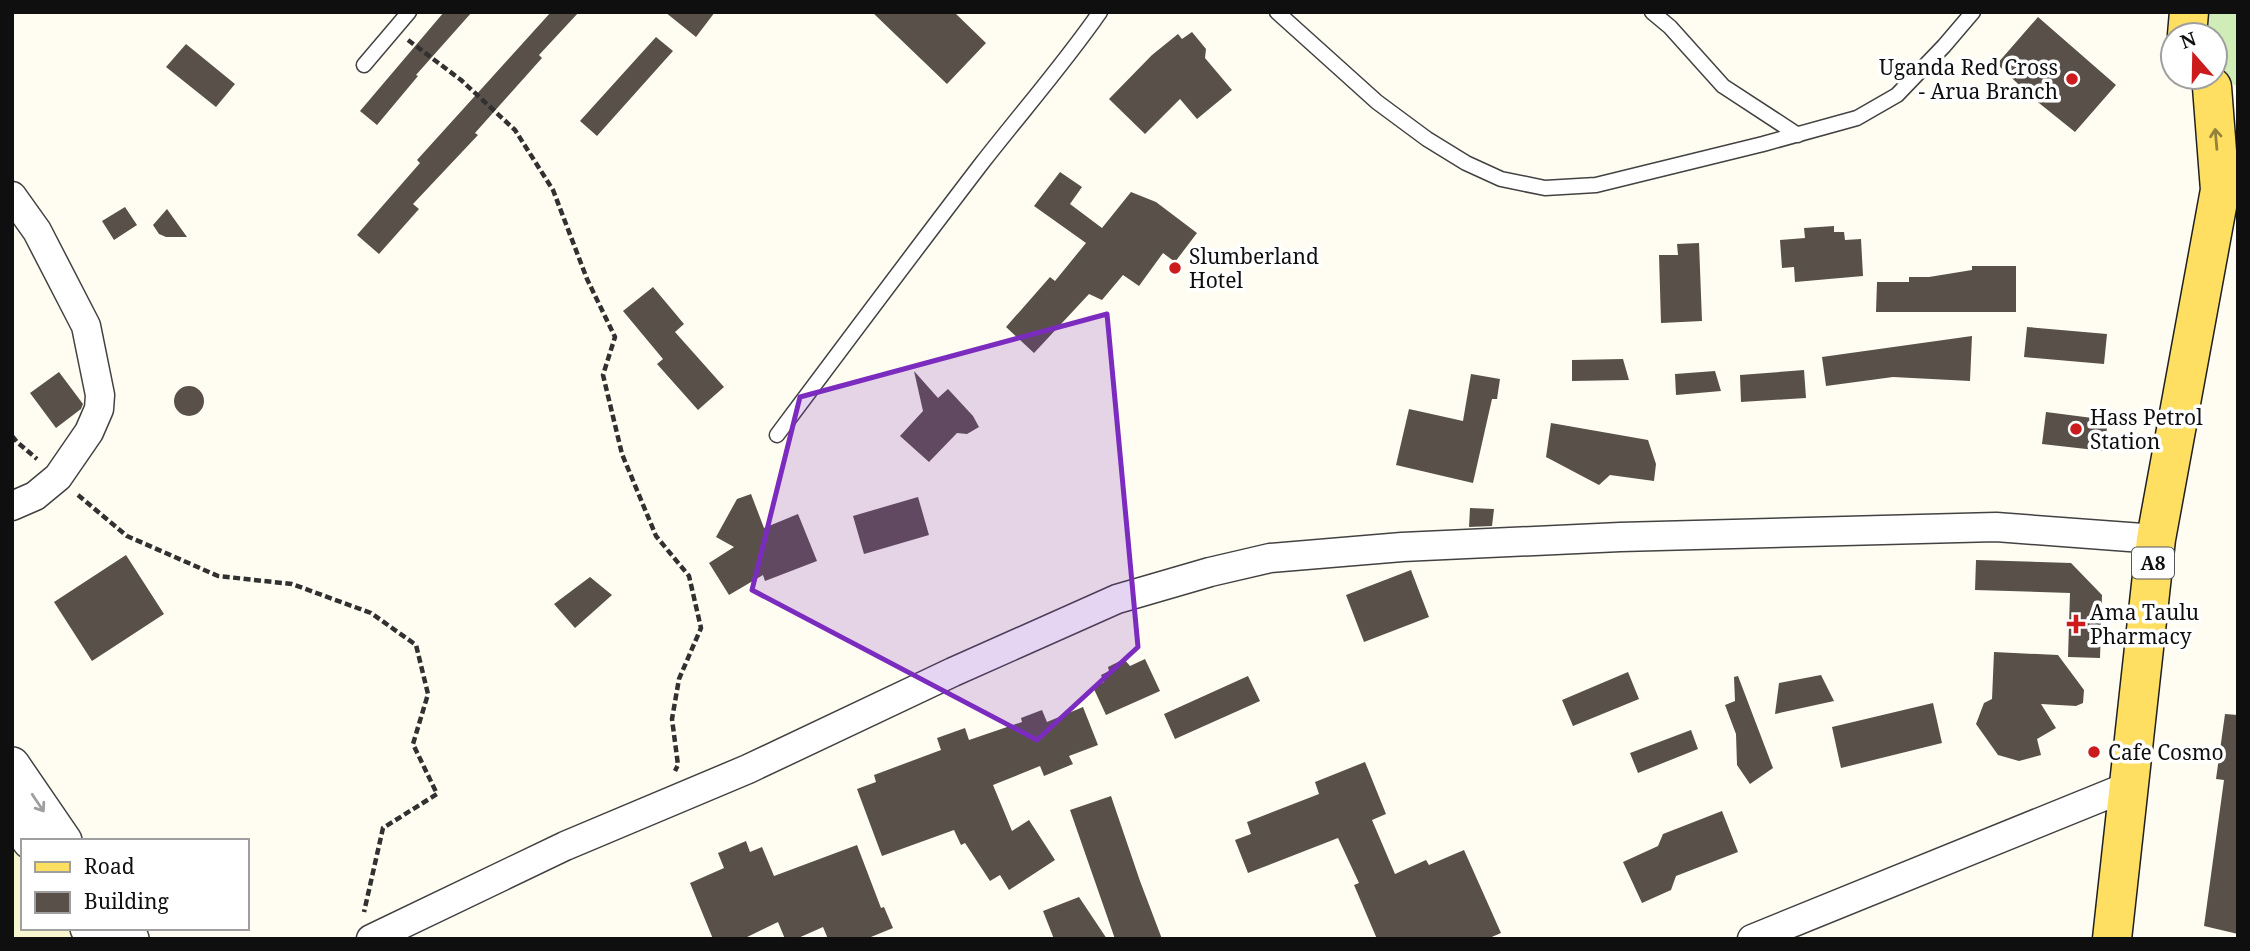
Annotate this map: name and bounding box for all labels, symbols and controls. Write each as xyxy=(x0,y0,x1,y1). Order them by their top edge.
north arrow xyxy=(2159,21,2229,91)
text: N xyxy=(2177,25,2200,55)
place label: Uganda Red Cross - Arua Branch xyxy=(1879,53,2058,105)
marker: Uganda Red Cross - Arua Branch xyxy=(2064,71,2080,87)
one-way arrow xyxy=(2209,128,2222,151)
place label: Slumberland Hotel xyxy=(1189,242,1319,294)
marker: Slumberland Hotel xyxy=(1167,260,1183,276)
place label: Hass Petrol Station xyxy=(2090,403,2203,455)
marker: Hass Petrol Station xyxy=(2068,421,2084,437)
road number: A8 xyxy=(2132,548,2174,578)
place label: Ama Taulu Pharmacy xyxy=(2090,598,2199,650)
marker: Ama Taulu Pharmacy xyxy=(2068,616,2084,632)
place label: Cafe Cosmo xyxy=(2108,738,2224,766)
marker: Cafe Cosmo xyxy=(2086,744,2102,760)
one-way arrow xyxy=(31,793,45,812)
legend xyxy=(21,839,248,930)
text: Road xyxy=(84,852,135,880)
text: Building xyxy=(84,887,169,915)

